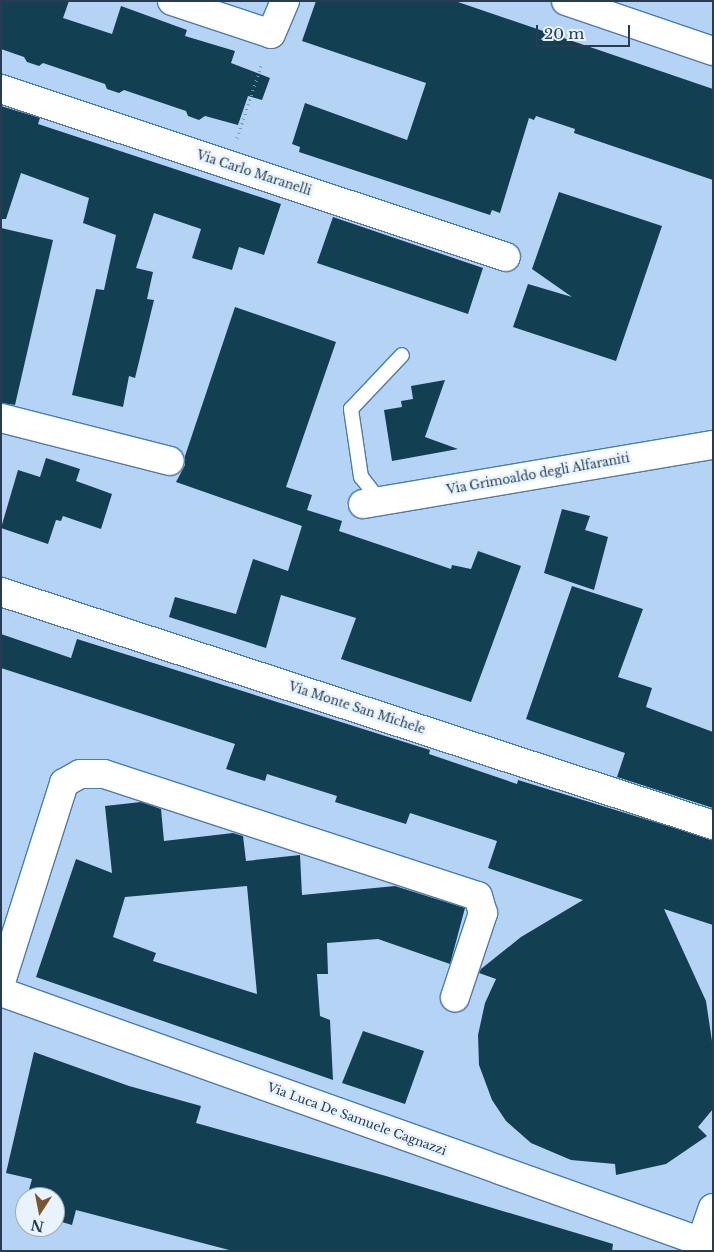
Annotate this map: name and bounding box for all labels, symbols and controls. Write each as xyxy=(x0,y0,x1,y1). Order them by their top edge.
scale bar xyxy=(539,15,633,47)
text: 20 m xyxy=(544,24,584,43)
street label: Via Carlo Maranelli xyxy=(195,148,313,198)
street label: Via Grimoaldo degli Alfaraniti xyxy=(445,451,631,497)
street label: Via Monte San Michele xyxy=(287,679,427,737)
street label: Via Luca De Samuele Cagnazzi xyxy=(265,1080,449,1158)
north arrow xyxy=(15,1187,65,1237)
text: N xyxy=(29,1216,46,1236)

